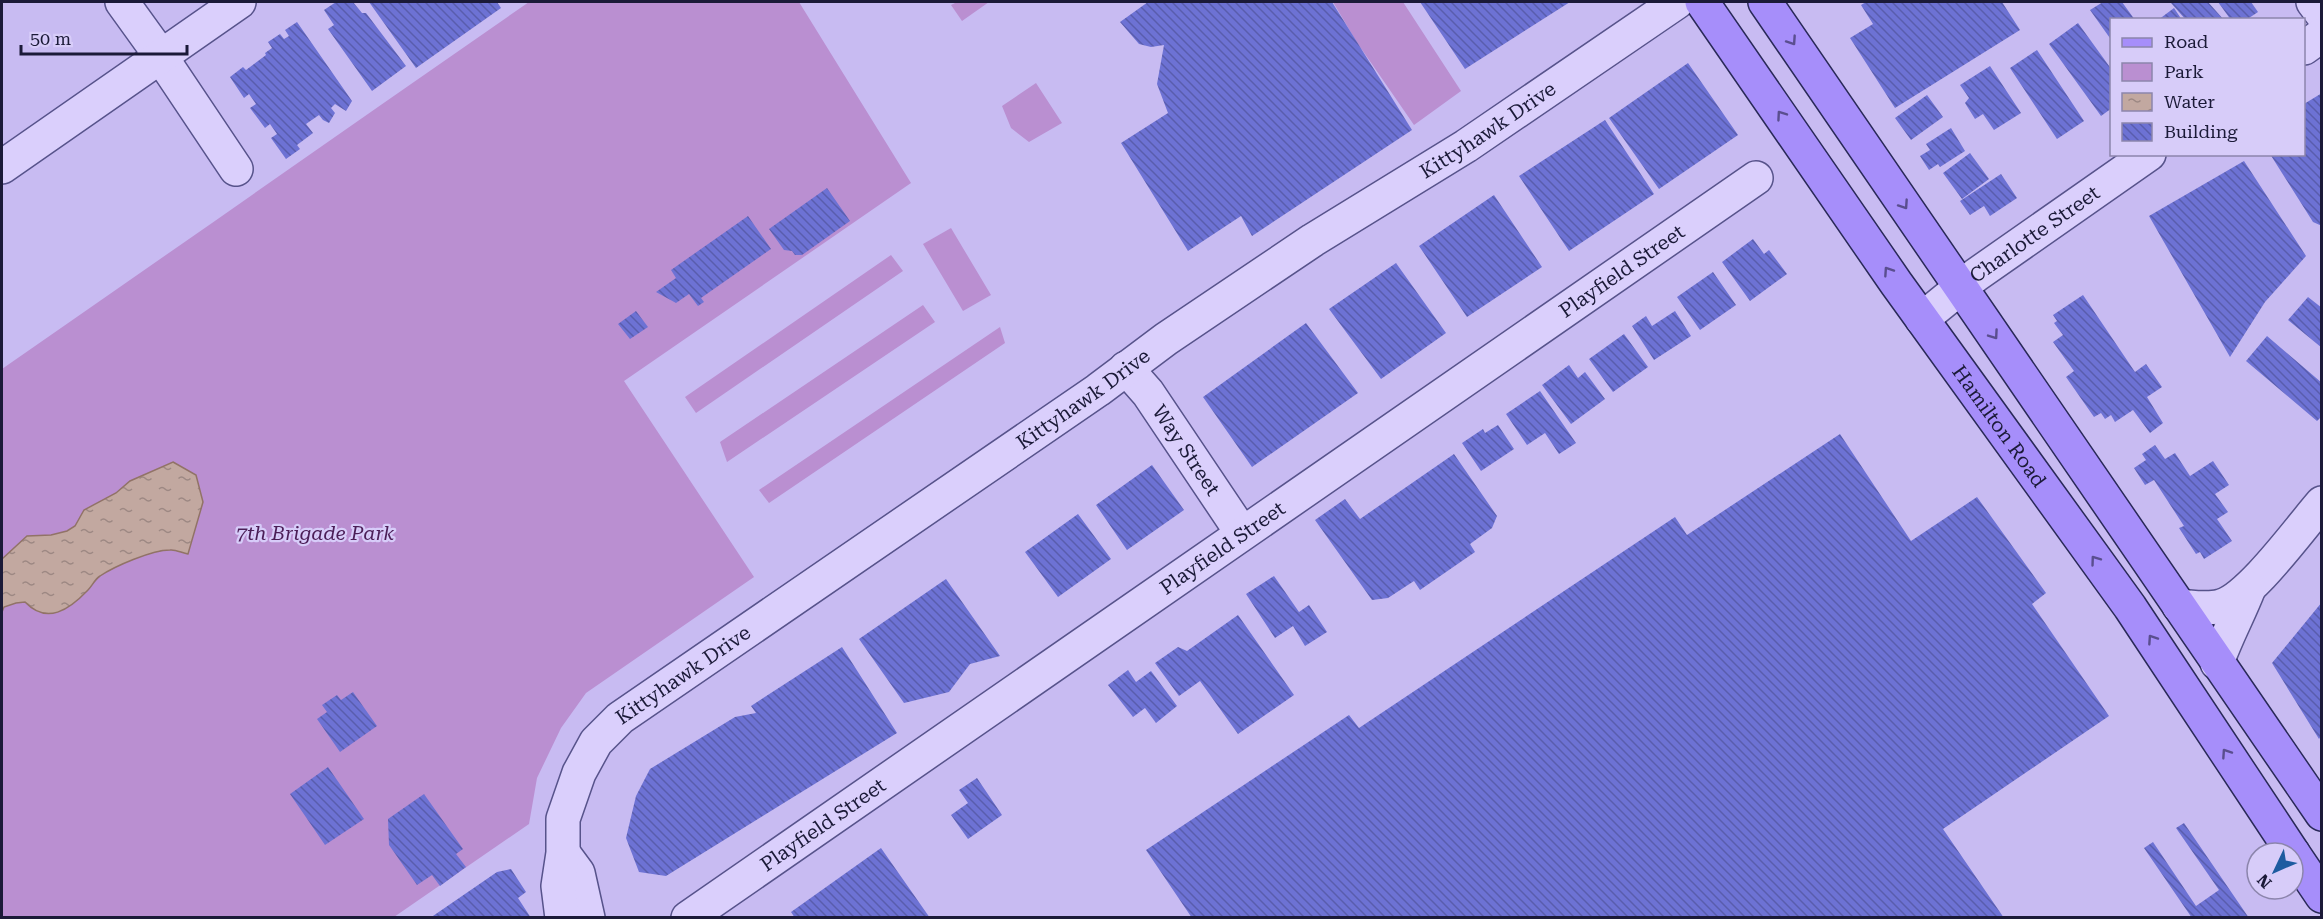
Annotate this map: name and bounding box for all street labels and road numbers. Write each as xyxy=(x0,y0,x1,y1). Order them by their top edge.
street label: Kittyhawk Drive xyxy=(1415,76,1560,184)
street label: Charlotte Street xyxy=(1965,180,2105,288)
street label: Playfield Street xyxy=(1555,219,1689,323)
street label: Kittyhawk Drive xyxy=(1012,343,1155,454)
street label: Hamilton Road xyxy=(1947,360,2052,492)
street label: Way Street xyxy=(1147,400,1226,500)
street label: Playfield Street xyxy=(1155,496,1290,599)
street label: Kittyhawk Drive xyxy=(611,620,755,729)
street label: Playfield Street xyxy=(756,773,890,876)

